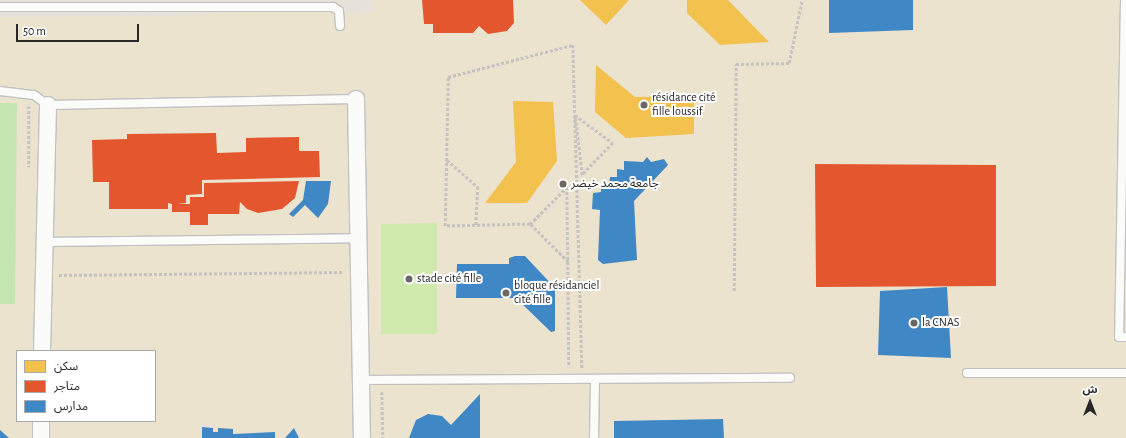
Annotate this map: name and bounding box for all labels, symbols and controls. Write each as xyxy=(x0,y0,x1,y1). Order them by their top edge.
scale bar xyxy=(18,16,141,42)
text: 50 m xyxy=(23,25,46,37)
place label: résidance cité fille loussif xyxy=(652,91,715,119)
marker: résidance cité fille loussif xyxy=(639,100,649,110)
place label: جامعة محمد خيضر xyxy=(571,177,659,191)
marker: جامعة محمد خيضر xyxy=(558,179,568,189)
place label: stade cité fille xyxy=(417,272,481,286)
marker: stade cité fille xyxy=(404,274,414,284)
place label: bloque résidanciel cité fille xyxy=(514,279,599,307)
marker: bloque résidanciel cité fille xyxy=(501,288,511,298)
place label: la CNAS xyxy=(922,316,960,330)
marker: la CNAS xyxy=(909,318,919,328)
legend xyxy=(16,350,156,422)
text: سكن xyxy=(54,360,78,372)
text: متاجر xyxy=(54,380,80,392)
north arrow xyxy=(1070,382,1110,422)
text: ش xyxy=(1082,384,1098,395)
text: مدارس xyxy=(54,400,88,412)

